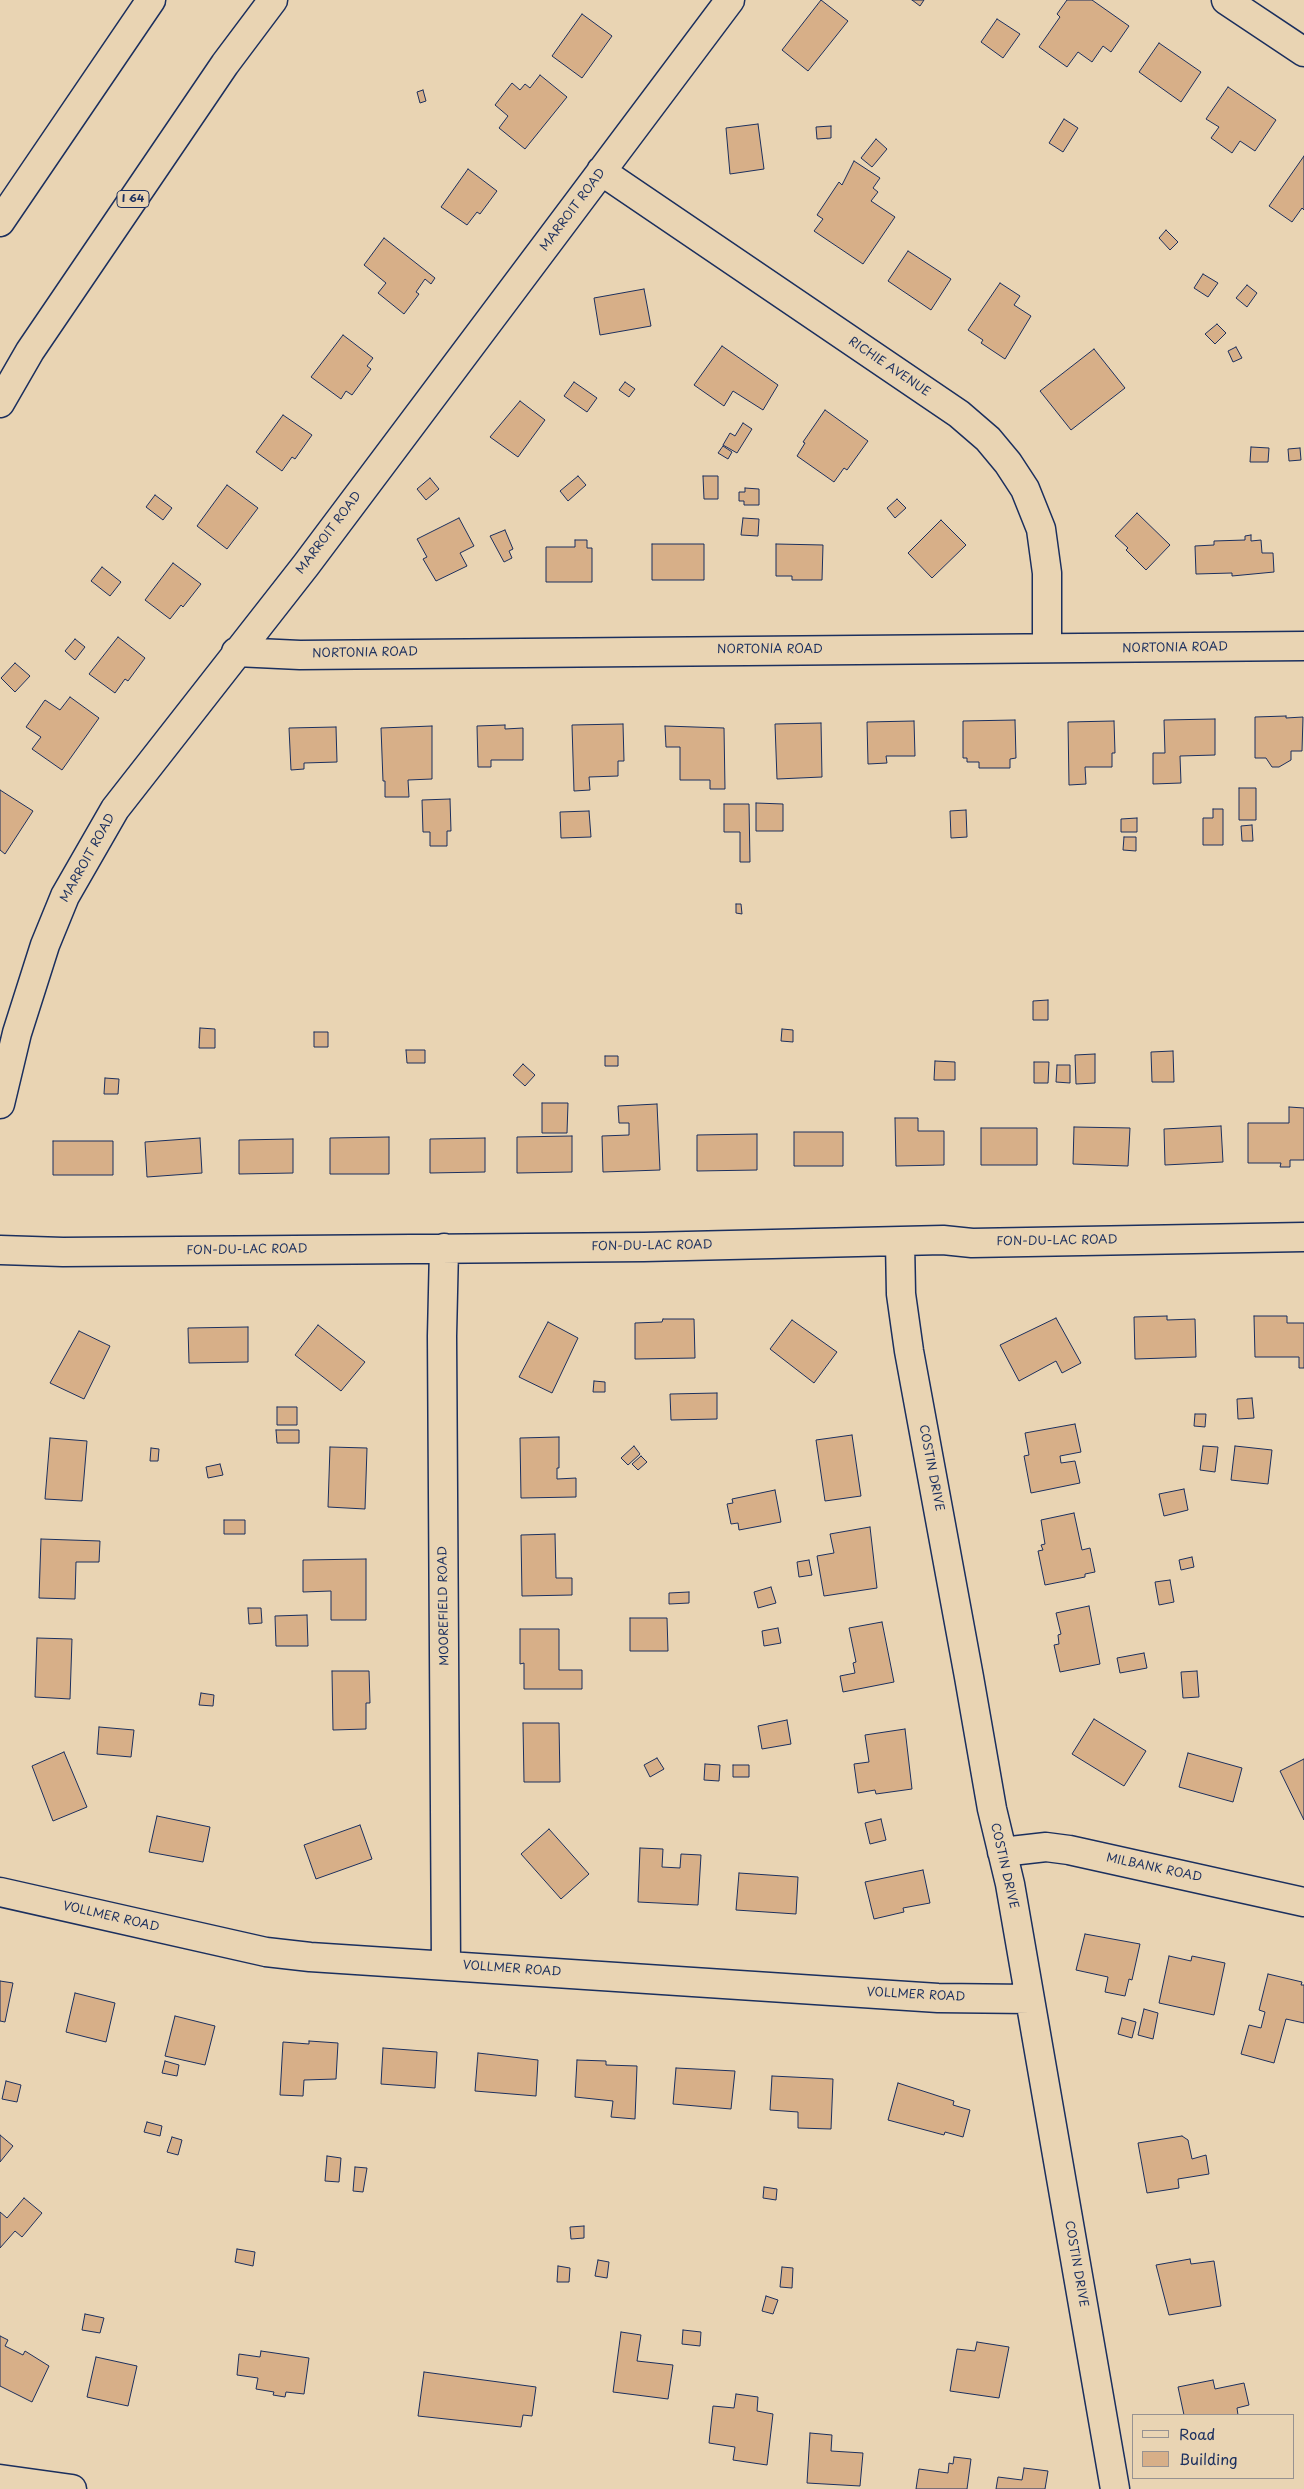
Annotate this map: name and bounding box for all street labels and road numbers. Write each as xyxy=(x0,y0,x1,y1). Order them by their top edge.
street label: MARROIT ROAD xyxy=(537,166,609,254)
road number: I 64 xyxy=(117,190,149,208)
street label: RICHIE AVENUE xyxy=(845,334,933,400)
street label: MARROIT ROAD xyxy=(293,489,365,577)
street label: NORTONIA ROAD xyxy=(1122,640,1228,656)
street label: NORTONIA ROAD xyxy=(717,643,823,657)
street label: NORTONIA ROAD xyxy=(312,645,418,661)
street label: MARROIT ROAD xyxy=(58,811,118,905)
street label: FON-DU-LAC ROAD xyxy=(996,1233,1118,1249)
street label: FON-DU-LAC ROAD xyxy=(591,1238,713,1254)
street label: FON-DU-LAC ROAD xyxy=(186,1242,308,1258)
street label: COSTIN DRIVE xyxy=(916,1424,946,1512)
street label: MOOREFIELD ROAD xyxy=(436,1546,452,1666)
street label: COSTIN DRIVE xyxy=(987,1822,1021,1910)
street label: MILBANK ROAD xyxy=(1105,1851,1203,1885)
street label: VOLLMER ROAD xyxy=(61,1899,161,1935)
street label: VOLLMER ROAD xyxy=(462,1958,562,1980)
street label: VOLLMER ROAD xyxy=(866,1985,966,2005)
street label: COSTIN DRIVE xyxy=(1061,2220,1091,2308)

